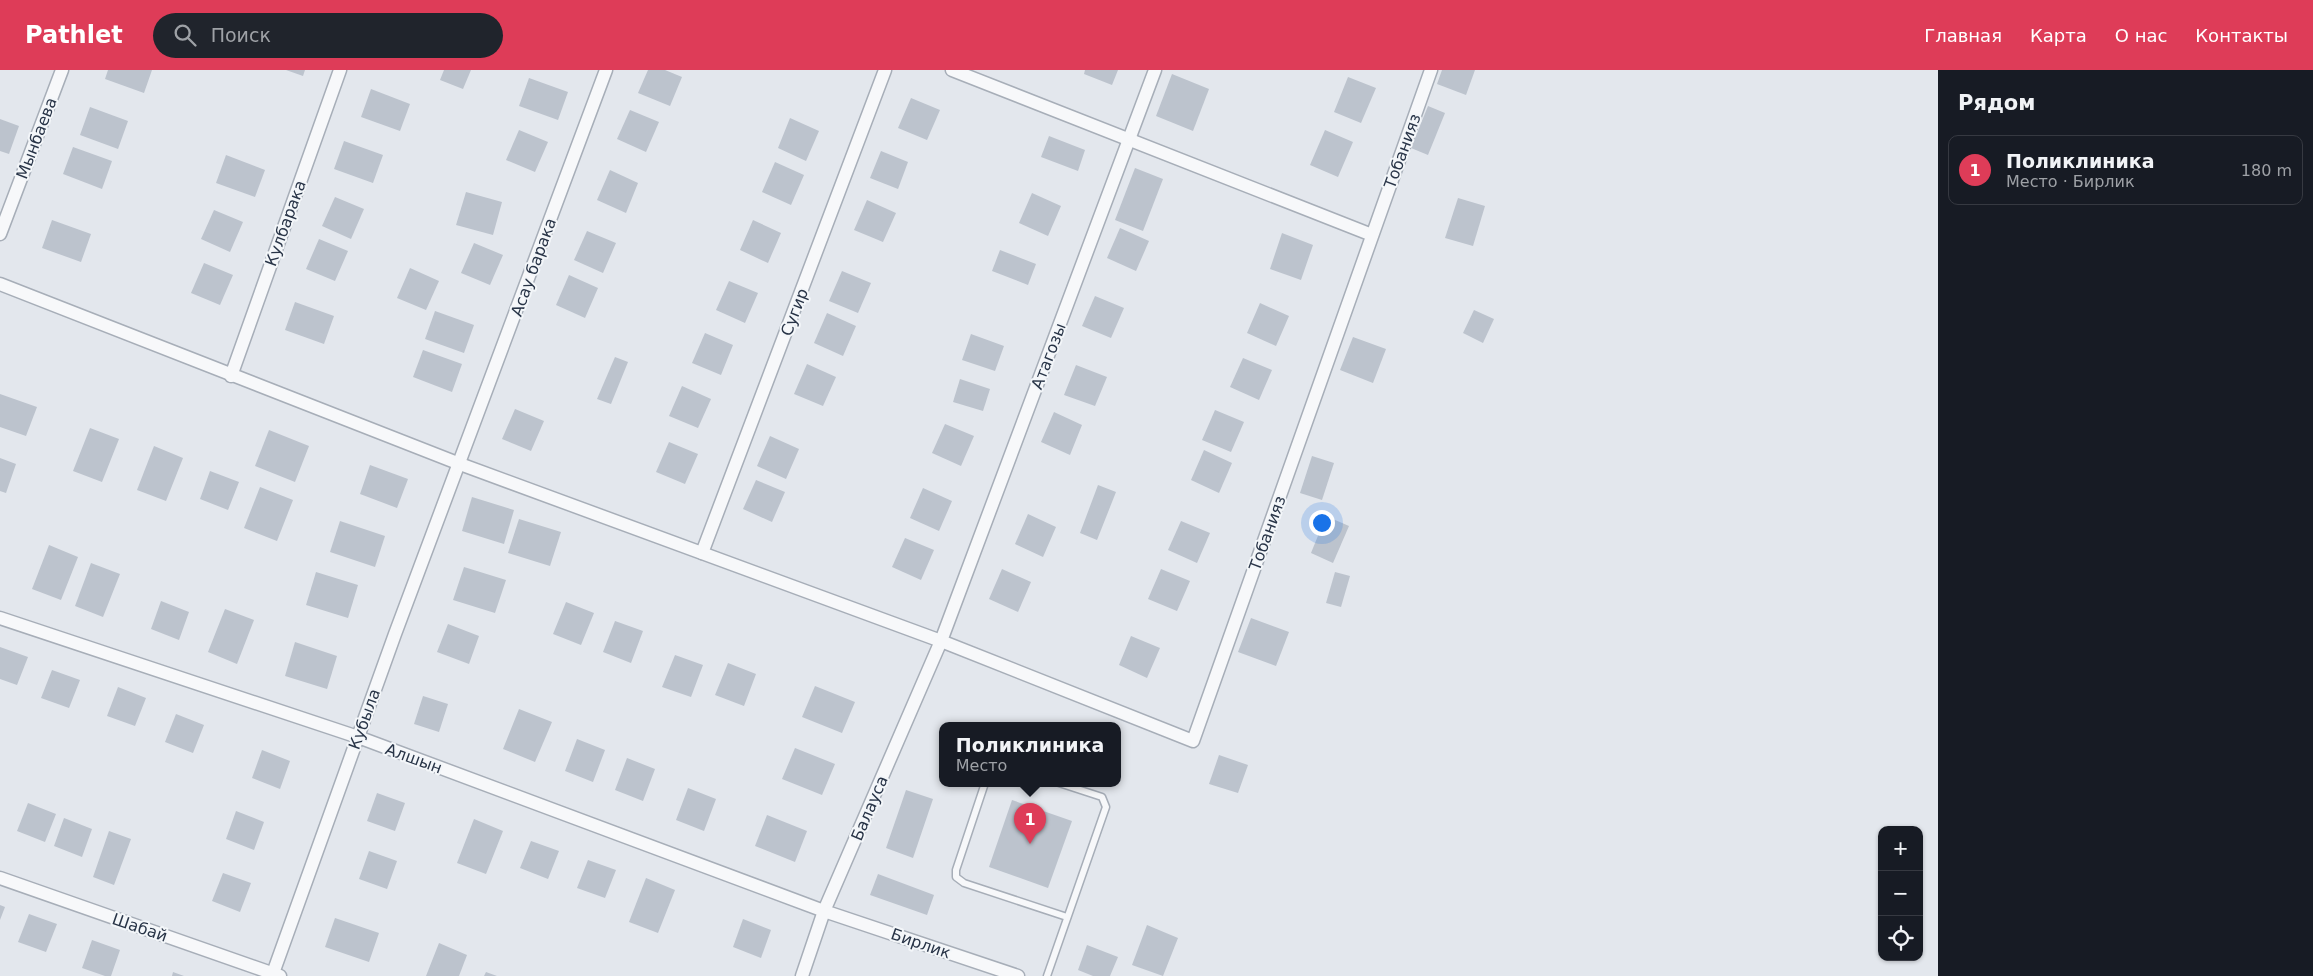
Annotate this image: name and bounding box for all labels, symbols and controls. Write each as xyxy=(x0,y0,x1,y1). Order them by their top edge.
search box xyxy=(153,13,503,58)
text: Pathlet xyxy=(25,21,123,49)
icon: search xyxy=(171,21,199,49)
text: Поиск xyxy=(211,24,271,46)
text: Главная xyxy=(1924,25,2002,46)
text: Карта xyxy=(2030,25,2087,46)
text: О нас xyxy=(2115,25,2167,46)
text: Контакты xyxy=(2195,25,2288,46)
text: Рядом xyxy=(1958,91,2035,115)
street label: Мынбаева xyxy=(12,95,61,182)
street label: Тобанияз xyxy=(1380,111,1425,192)
text: Поликлиника xyxy=(2006,150,2154,172)
text: 1 xyxy=(1969,161,1981,180)
text: 180 m xyxy=(2241,161,2292,180)
text: Место · Бирлик xyxy=(2006,172,2135,191)
street label: Кулбарака xyxy=(261,178,310,269)
street label: Асау барака xyxy=(507,215,560,319)
street label: Сугир xyxy=(777,286,812,339)
street label: Атагозы xyxy=(1027,320,1070,392)
street label: Тобанияз xyxy=(1245,493,1290,574)
your location xyxy=(1309,510,1335,536)
street label: Кубыла xyxy=(345,686,384,752)
popup xyxy=(939,722,1121,787)
text: Поликлиника xyxy=(956,734,1104,756)
street label: Алшын xyxy=(383,739,445,777)
text: Место xyxy=(956,756,1007,775)
street label: Балауса xyxy=(847,773,892,844)
pin: 1 xyxy=(1014,803,1046,844)
map controls xyxy=(1878,826,1923,961)
button: + xyxy=(1878,826,1923,871)
button: − xyxy=(1878,871,1923,916)
street label: Шабай xyxy=(110,909,170,946)
button: locate xyxy=(1878,916,1923,961)
street label: Бирлик xyxy=(889,924,953,963)

